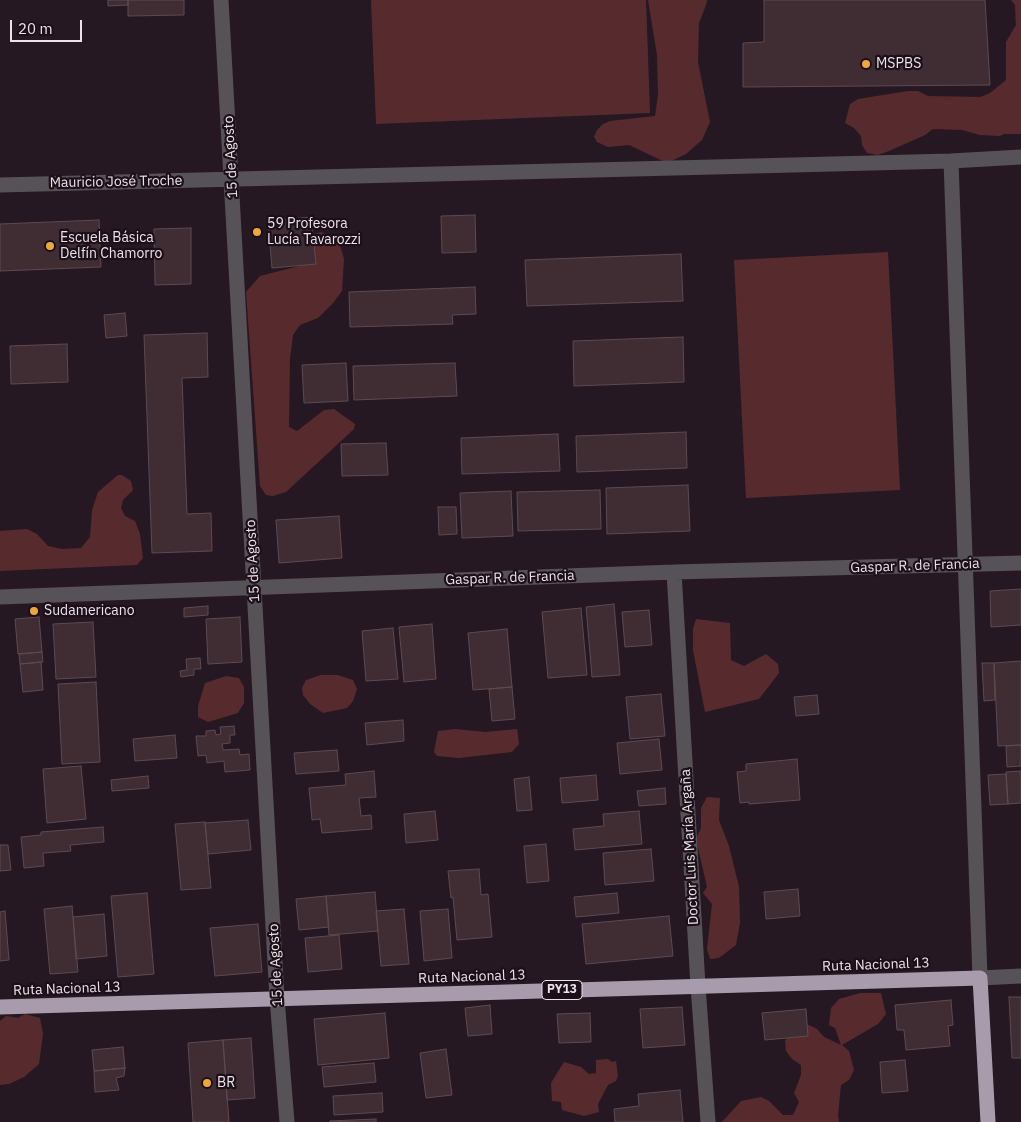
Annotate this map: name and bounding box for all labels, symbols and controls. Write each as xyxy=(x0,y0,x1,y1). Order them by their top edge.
scale bar xyxy=(12,10,85,42)
text: 20 m xyxy=(18,19,53,38)
place label: MSPBS xyxy=(876,56,921,72)
marker: MSPBS xyxy=(860,58,872,70)
street label: 15 de Agosto xyxy=(220,115,242,199)
street label: Mauricio José Troche xyxy=(49,172,183,192)
place label: 59 Profesora Lucía Tavarozzi xyxy=(267,216,361,248)
marker: 59 Profesora Lucía Tavarozzi xyxy=(251,226,263,238)
place label: Escuela Básica Delfín Chamorro xyxy=(60,230,162,262)
marker: Escuela Básica Delfín Chamorro xyxy=(44,240,56,252)
street label: 15 de Agosto xyxy=(242,519,264,603)
street label: Gaspar R. de Francia xyxy=(850,555,980,577)
street label: Gaspar R. de Francia xyxy=(445,567,575,589)
place label: Sudamericano xyxy=(44,603,135,619)
marker: Sudamericano xyxy=(28,605,40,617)
street label: Doctor Luis María Argaña xyxy=(678,769,702,925)
street label: 15 de Agosto xyxy=(265,923,287,1007)
street label: Ruta Nacional 13 xyxy=(822,955,930,975)
street label: Ruta Nacional 13 xyxy=(418,967,526,987)
street label: Ruta Nacional 13 xyxy=(13,979,121,999)
road number: PY13 xyxy=(542,980,582,1000)
place label: BR xyxy=(217,1075,235,1091)
marker: BR xyxy=(201,1077,213,1089)

